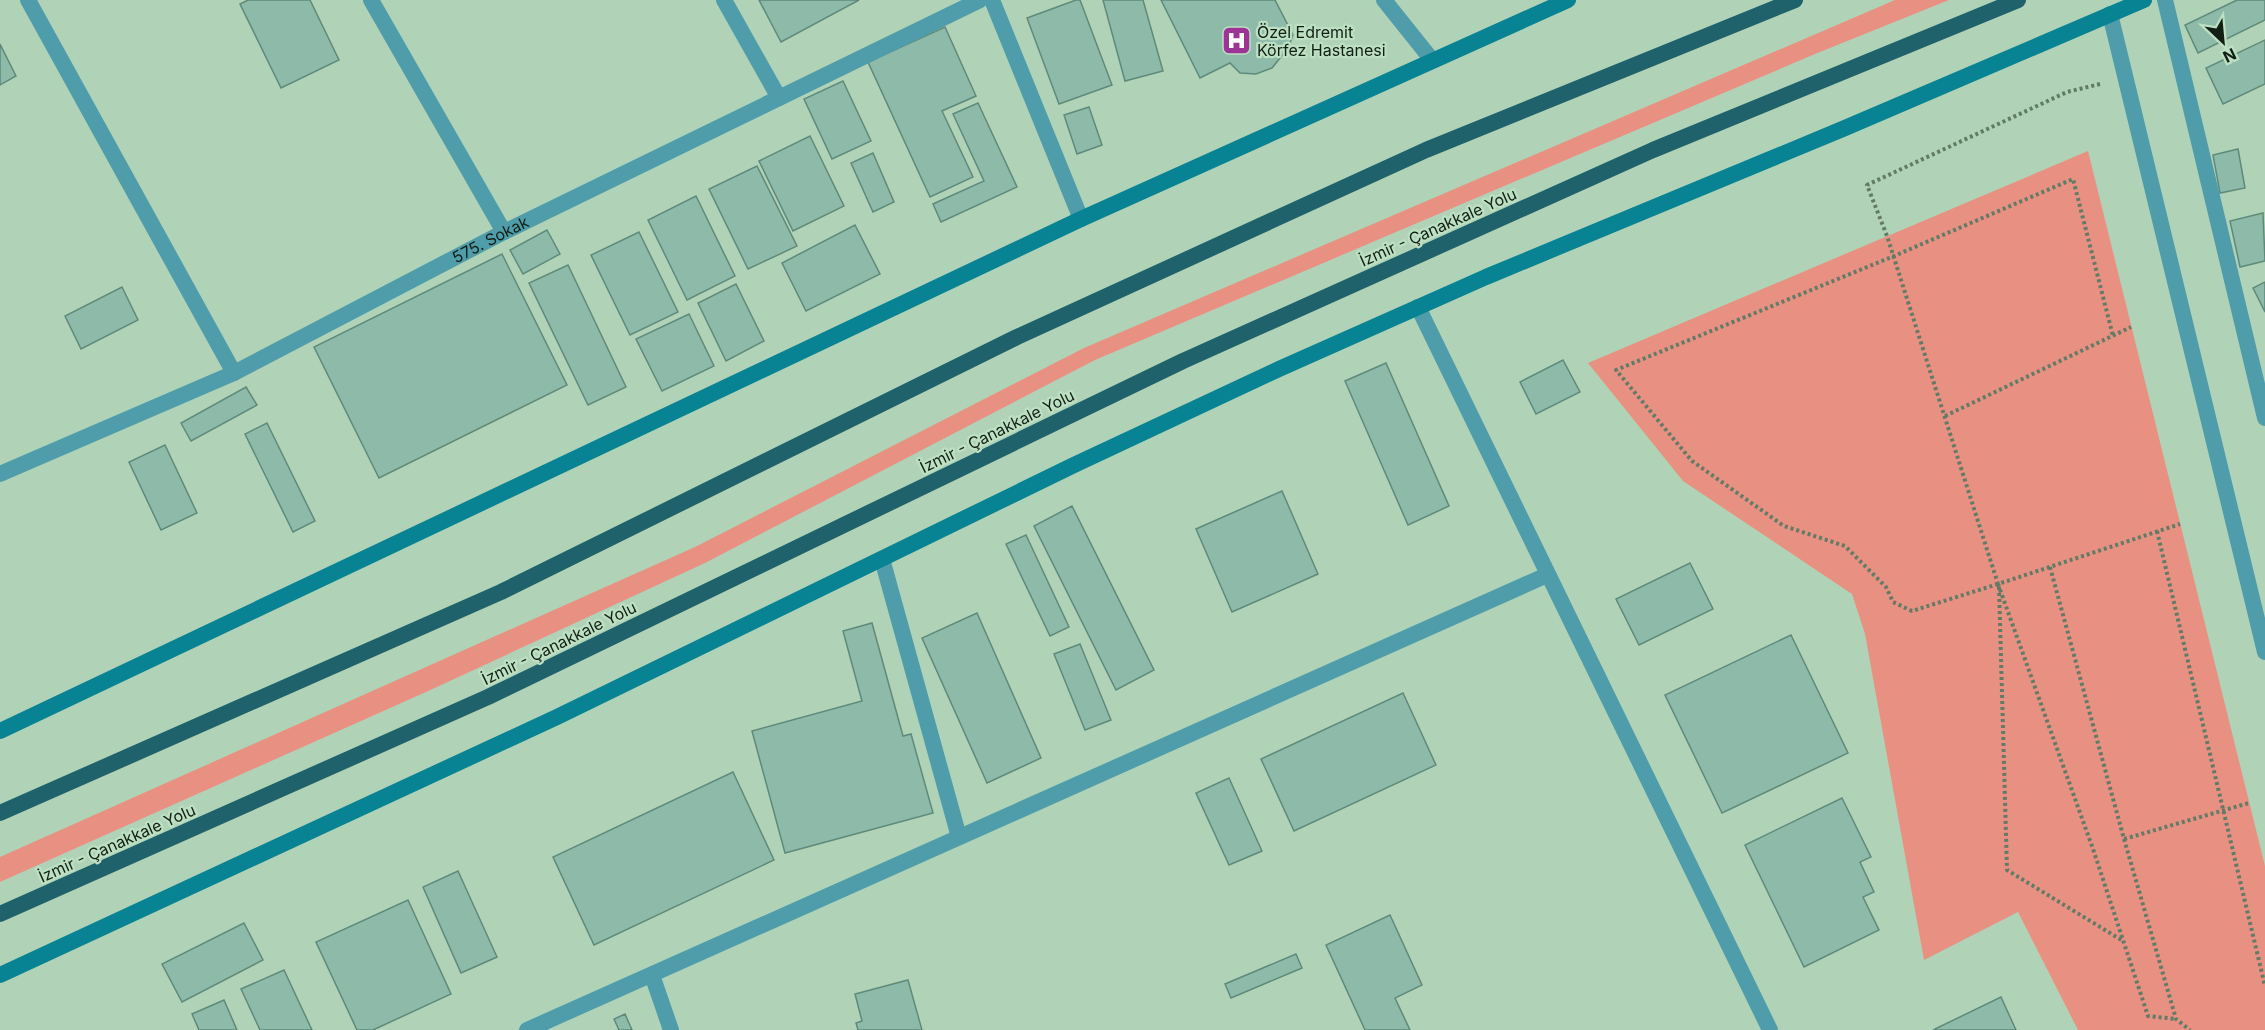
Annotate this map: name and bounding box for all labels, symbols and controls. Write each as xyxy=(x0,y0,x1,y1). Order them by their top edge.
north arrow xyxy=(2193,12,2253,72)
place label: Özel Edremit Körfez Hastanesi xyxy=(1257,22,1386,60)
hospital icon: Özel Edremit Körfez Hastanesi xyxy=(1220,25,1252,57)
text: N xyxy=(2220,44,2239,67)
street label: İzmir - Çanakkale Yolu xyxy=(1357,183,1519,271)
street label: 575. Sokak xyxy=(449,211,532,267)
street label: İzmir - Çanakkale Yolu xyxy=(917,385,1077,477)
street label: İzmir - Çanakkale Yolu xyxy=(479,597,639,689)
street label: İzmir - Çanakkale Yolu xyxy=(36,799,198,887)

